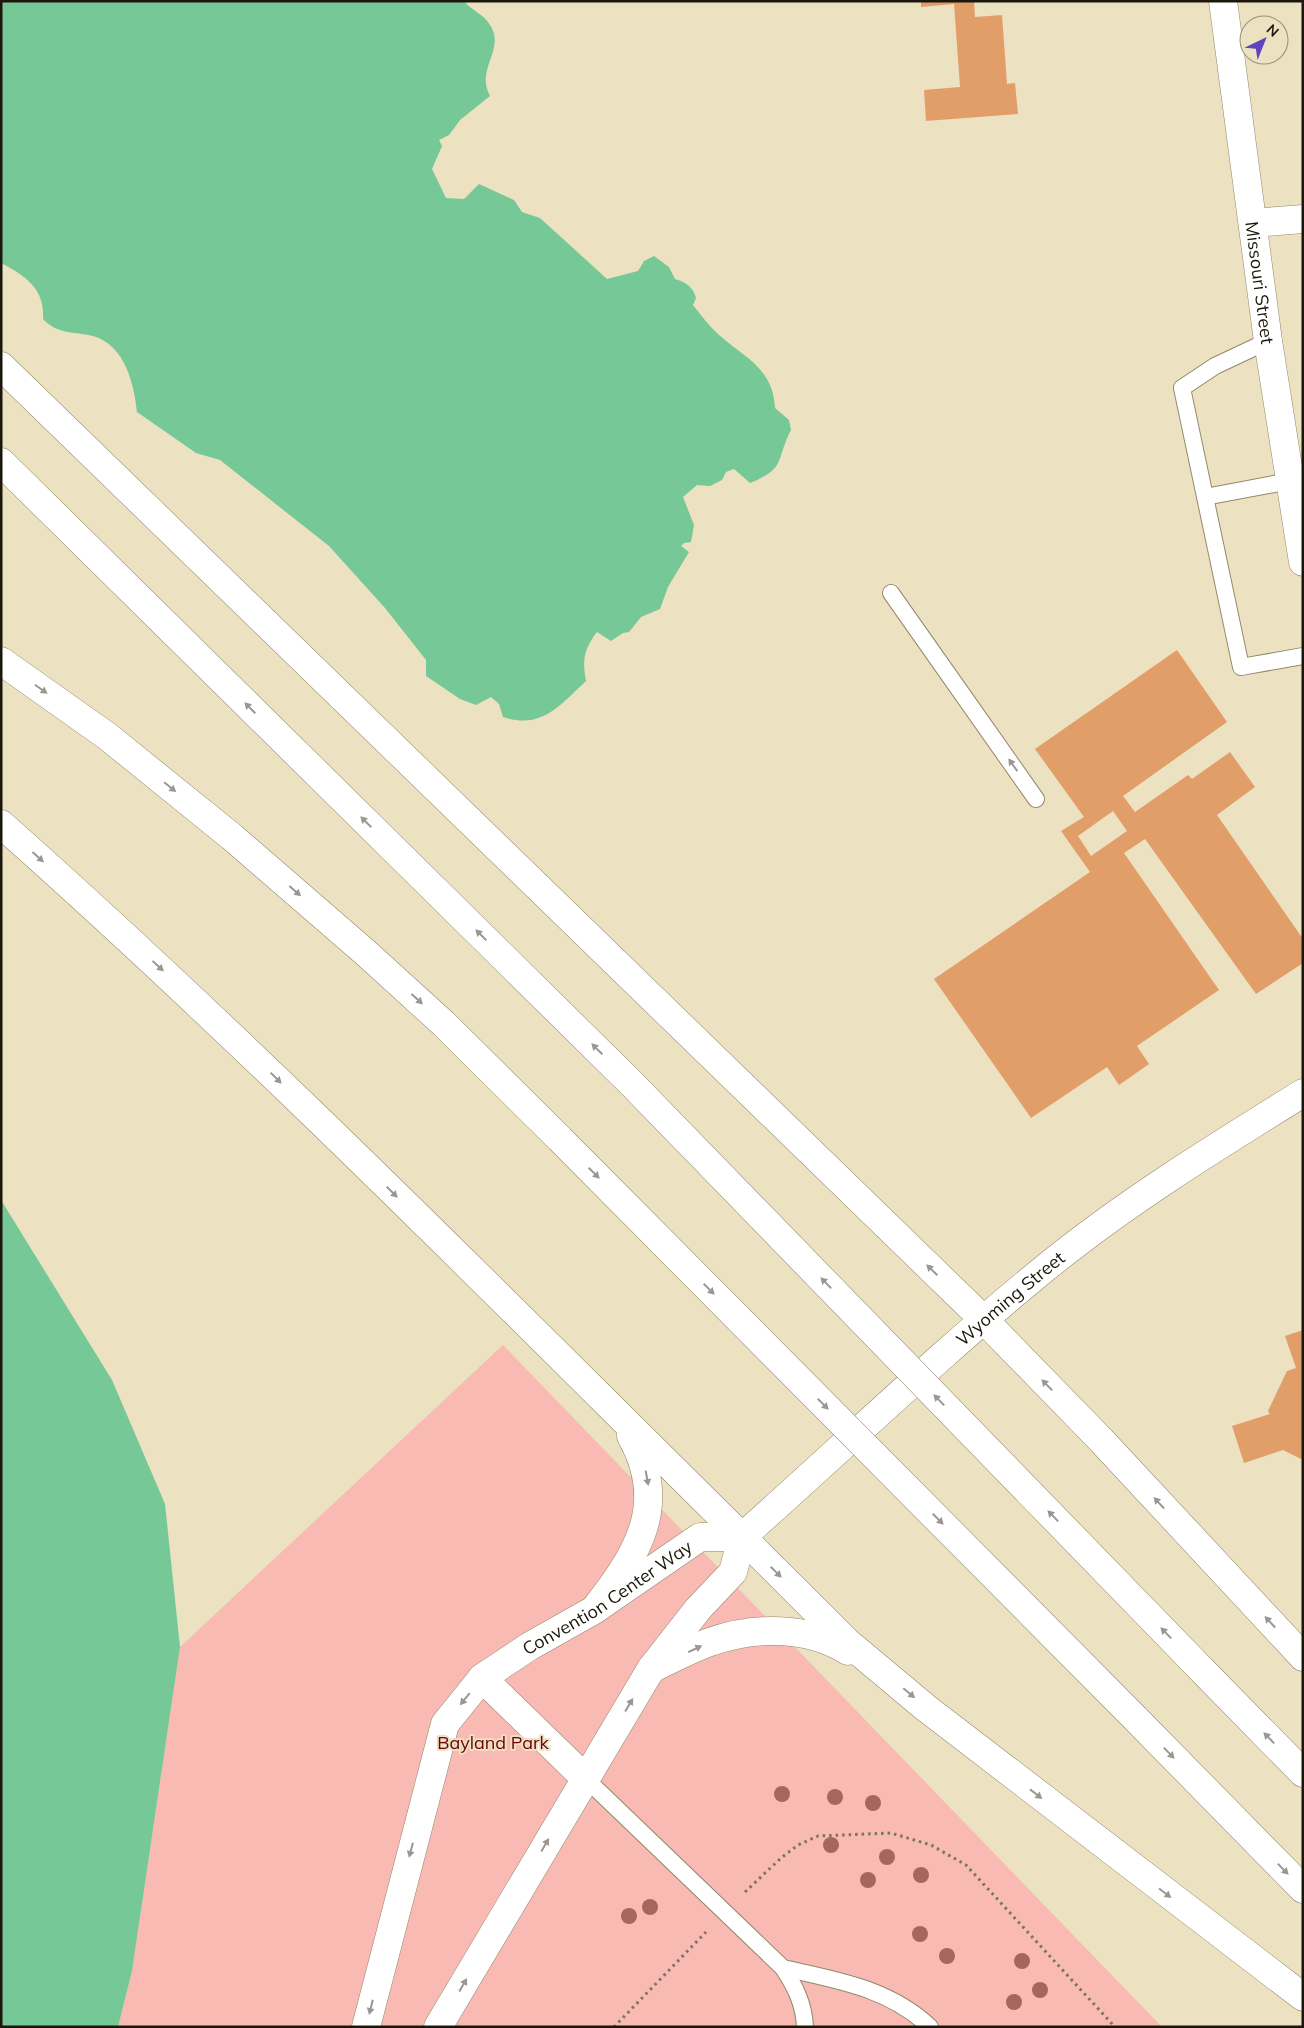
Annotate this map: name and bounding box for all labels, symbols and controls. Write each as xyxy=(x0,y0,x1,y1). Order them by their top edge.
north arrow xyxy=(1239,15,1289,65)
text: N xyxy=(1263,20,1283,41)
street label: Missouri Street xyxy=(1241,220,1280,345)
one-way arrow xyxy=(34,684,48,694)
one-way arrow xyxy=(244,702,256,714)
one-way arrow xyxy=(1008,759,1018,772)
one-way arrow xyxy=(164,781,177,792)
one-way arrow xyxy=(360,816,372,828)
one-way arrow xyxy=(31,851,43,863)
one-way arrow xyxy=(288,886,301,897)
one-way arrow xyxy=(476,930,488,942)
one-way arrow xyxy=(152,960,164,972)
one-way arrow xyxy=(410,993,422,1005)
one-way arrow xyxy=(592,1043,604,1055)
one-way arrow xyxy=(270,1072,282,1084)
one-way arrow xyxy=(588,1167,600,1179)
one-way arrow xyxy=(385,1186,397,1198)
street label: Wyoming Street xyxy=(951,1246,1069,1350)
one-way arrow xyxy=(927,1264,939,1276)
one-way arrow xyxy=(820,1278,832,1290)
one-way arrow xyxy=(703,1282,715,1294)
one-way arrow xyxy=(1041,1379,1053,1391)
one-way arrow xyxy=(934,1394,946,1406)
one-way arrow xyxy=(817,1398,829,1410)
one-way arrow xyxy=(644,1470,652,1486)
one-way arrow xyxy=(1153,1497,1165,1509)
one-way arrow xyxy=(1047,1511,1059,1523)
one-way arrow xyxy=(932,1513,944,1525)
street label: Convention Center Way xyxy=(518,1534,697,1660)
one-way arrow xyxy=(770,1565,782,1577)
one-way arrow xyxy=(1264,1615,1275,1628)
one-way arrow xyxy=(1160,1627,1172,1639)
one-way arrow xyxy=(688,1644,702,1652)
one-way arrow xyxy=(903,1687,915,1698)
one-way arrow xyxy=(460,1692,471,1705)
one-way arrow xyxy=(624,1699,633,1712)
park label: Bayland Park xyxy=(437,1731,549,1754)
one-way arrow xyxy=(1263,1732,1275,1744)
one-way arrow xyxy=(1163,1746,1175,1758)
one-way arrow xyxy=(1029,1789,1042,1800)
one-way arrow xyxy=(541,1838,550,1851)
one-way arrow xyxy=(407,1843,415,1858)
one-way arrow xyxy=(1277,1862,1289,1874)
one-way arrow xyxy=(1158,1887,1171,1898)
one-way arrow xyxy=(459,1978,468,1991)
one-way arrow xyxy=(367,2000,375,2015)

